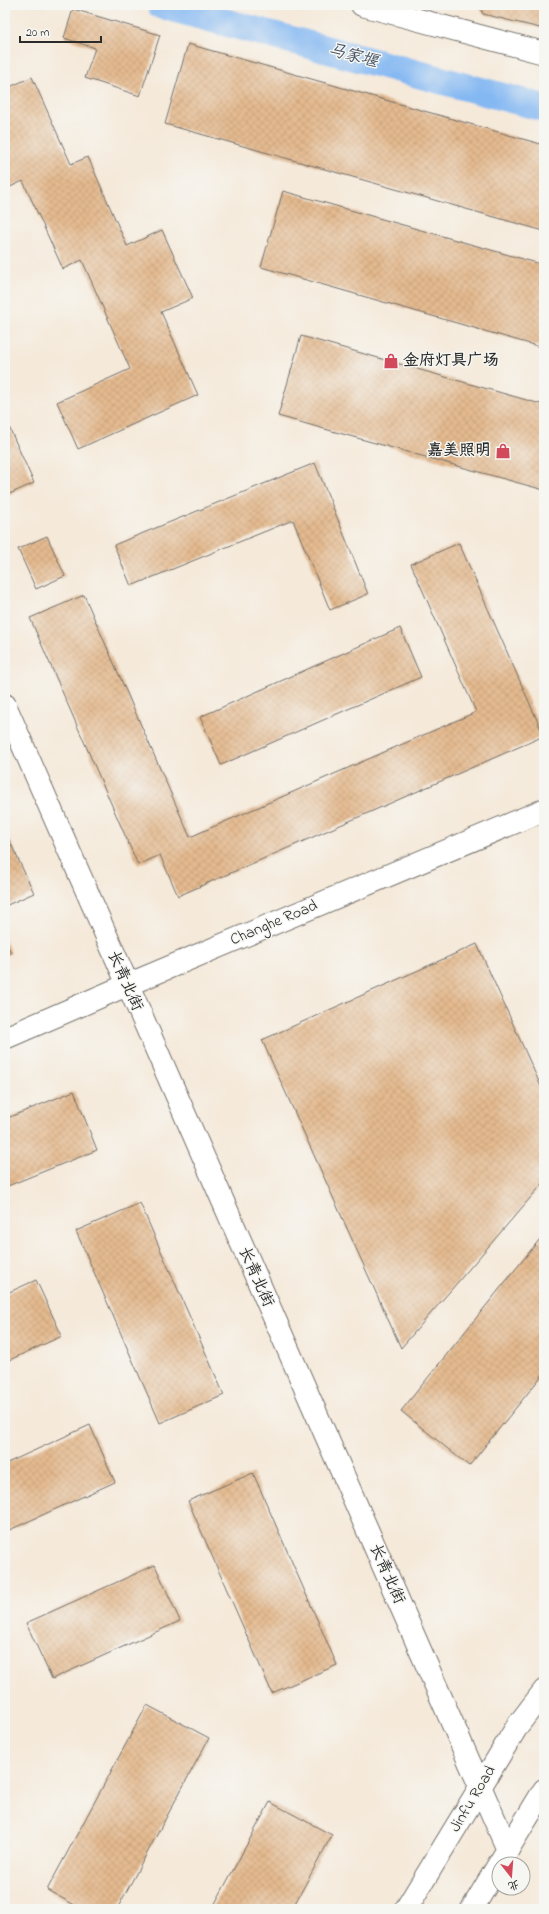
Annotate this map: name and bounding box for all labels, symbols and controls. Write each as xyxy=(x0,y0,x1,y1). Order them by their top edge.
scale bar xyxy=(20,18,101,44)
text: 20 m xyxy=(26,24,49,42)
water label: 马家堰 xyxy=(325,37,383,75)
place label: 金府灯具广场 xyxy=(403,349,499,373)
shop icon: 金府灯具广场 xyxy=(382,352,400,370)
place label: 嘉美照明 xyxy=(427,439,491,463)
shop icon: 嘉美照明 xyxy=(494,442,512,460)
street label: Changhe Road xyxy=(226,894,322,952)
street label: 长青北街 xyxy=(101,947,149,1015)
street label: 长青北街 xyxy=(232,1243,280,1311)
street label: 长青北街 xyxy=(363,1540,411,1608)
street label: Jinfu Road xyxy=(444,1761,502,1837)
north arrow xyxy=(491,1856,531,1896)
text: 北 xyxy=(506,1875,521,1894)

